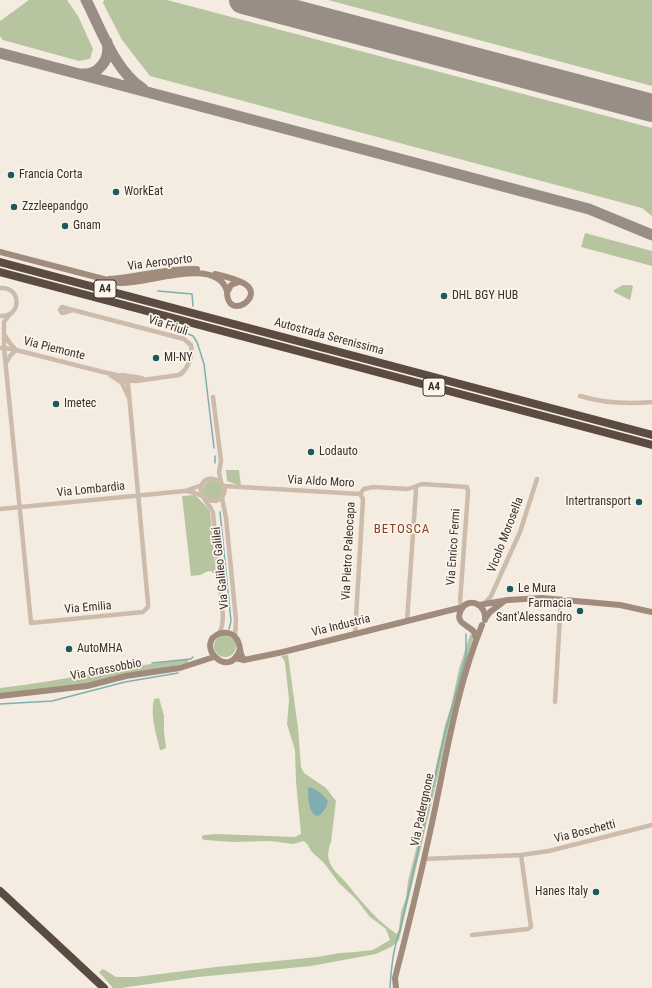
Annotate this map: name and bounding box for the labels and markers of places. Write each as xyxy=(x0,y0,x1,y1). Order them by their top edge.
place label: Francia Corta xyxy=(19,168,82,182)
marker: Francia Corta xyxy=(6,170,16,180)
place label: WorkEat xyxy=(124,185,163,199)
marker: WorkEat xyxy=(111,187,121,197)
place label: Zzzleepandgo xyxy=(22,200,88,214)
marker: Zzzleepandgo xyxy=(9,202,19,212)
place label: Gnam xyxy=(73,219,101,233)
marker: Gnam xyxy=(60,221,70,231)
place label: DHL BGY HUB xyxy=(452,289,518,303)
marker: DHL BGY HUB xyxy=(439,291,449,301)
place label: MI-NY xyxy=(164,351,193,365)
marker: MI-NY xyxy=(151,353,161,363)
place label: Imetec xyxy=(64,397,96,411)
marker: Imetec xyxy=(51,399,61,409)
place label: Lodauto xyxy=(319,445,358,459)
marker: Lodauto xyxy=(306,447,316,457)
place label: Intertransport xyxy=(566,495,631,509)
marker: Intertransport xyxy=(634,497,644,507)
place label: Le Mura xyxy=(518,582,556,596)
marker: Le Mura xyxy=(505,584,515,594)
place label: Farmacia Sant'Alessandro xyxy=(496,597,572,625)
marker: Farmacia Sant'Alessandro xyxy=(575,606,585,616)
place label: AutoMHA xyxy=(77,642,123,656)
marker: AutoMHA xyxy=(64,644,74,654)
place label: Hanes Italy xyxy=(535,885,588,899)
marker: Hanes Italy xyxy=(591,887,601,897)

